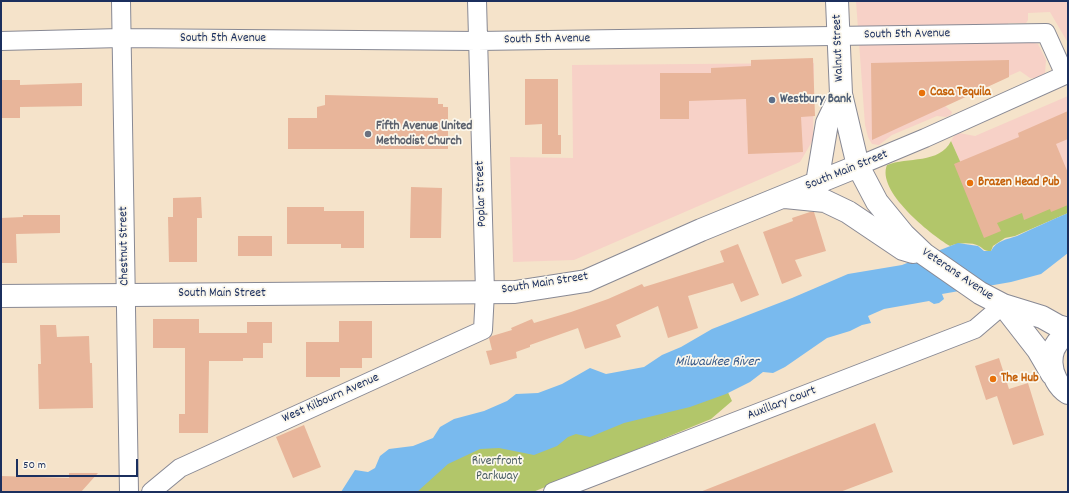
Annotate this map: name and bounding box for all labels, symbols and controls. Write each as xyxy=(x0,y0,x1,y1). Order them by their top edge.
street label: Walnut Street xyxy=(830,14,848,82)
street label: South 5th Avenue xyxy=(864,26,950,44)
street label: South 5th Avenue xyxy=(180,31,266,47)
street label: South 5th Avenue xyxy=(504,31,590,49)
place label: Casa Tequila xyxy=(930,85,991,101)
marker: Casa Tequila xyxy=(917,88,927,98)
place label: Westbury Bank xyxy=(780,92,851,108)
marker: Westbury Bank xyxy=(767,95,777,105)
place label: Fifth Avenue United Methodist Church xyxy=(376,119,472,150)
marker: Fifth Avenue United Methodist Church xyxy=(363,129,373,139)
street label: South Main Street xyxy=(804,147,890,195)
street label: Poplar Street xyxy=(473,161,491,227)
place label: Brazen Head Pub xyxy=(978,175,1059,191)
marker: Brazen Head Pub xyxy=(965,178,975,188)
street label: Chestnut Street xyxy=(117,206,133,286)
street label: Veterans Avenue xyxy=(918,245,996,305)
street label: South Main Street xyxy=(501,269,589,299)
street label: South Main Street xyxy=(178,286,266,302)
water label: Milwaukee River xyxy=(675,355,759,371)
street label: West Kilbourn Avenue xyxy=(280,371,382,427)
place label: The Hub xyxy=(1001,371,1039,387)
marker: The Hub xyxy=(988,374,998,384)
street label: Auxillary Court xyxy=(745,384,819,424)
scale bar xyxy=(18,451,140,477)
park label: Riverfront Parkway xyxy=(472,454,522,485)
text: 50 m xyxy=(23,457,46,474)

